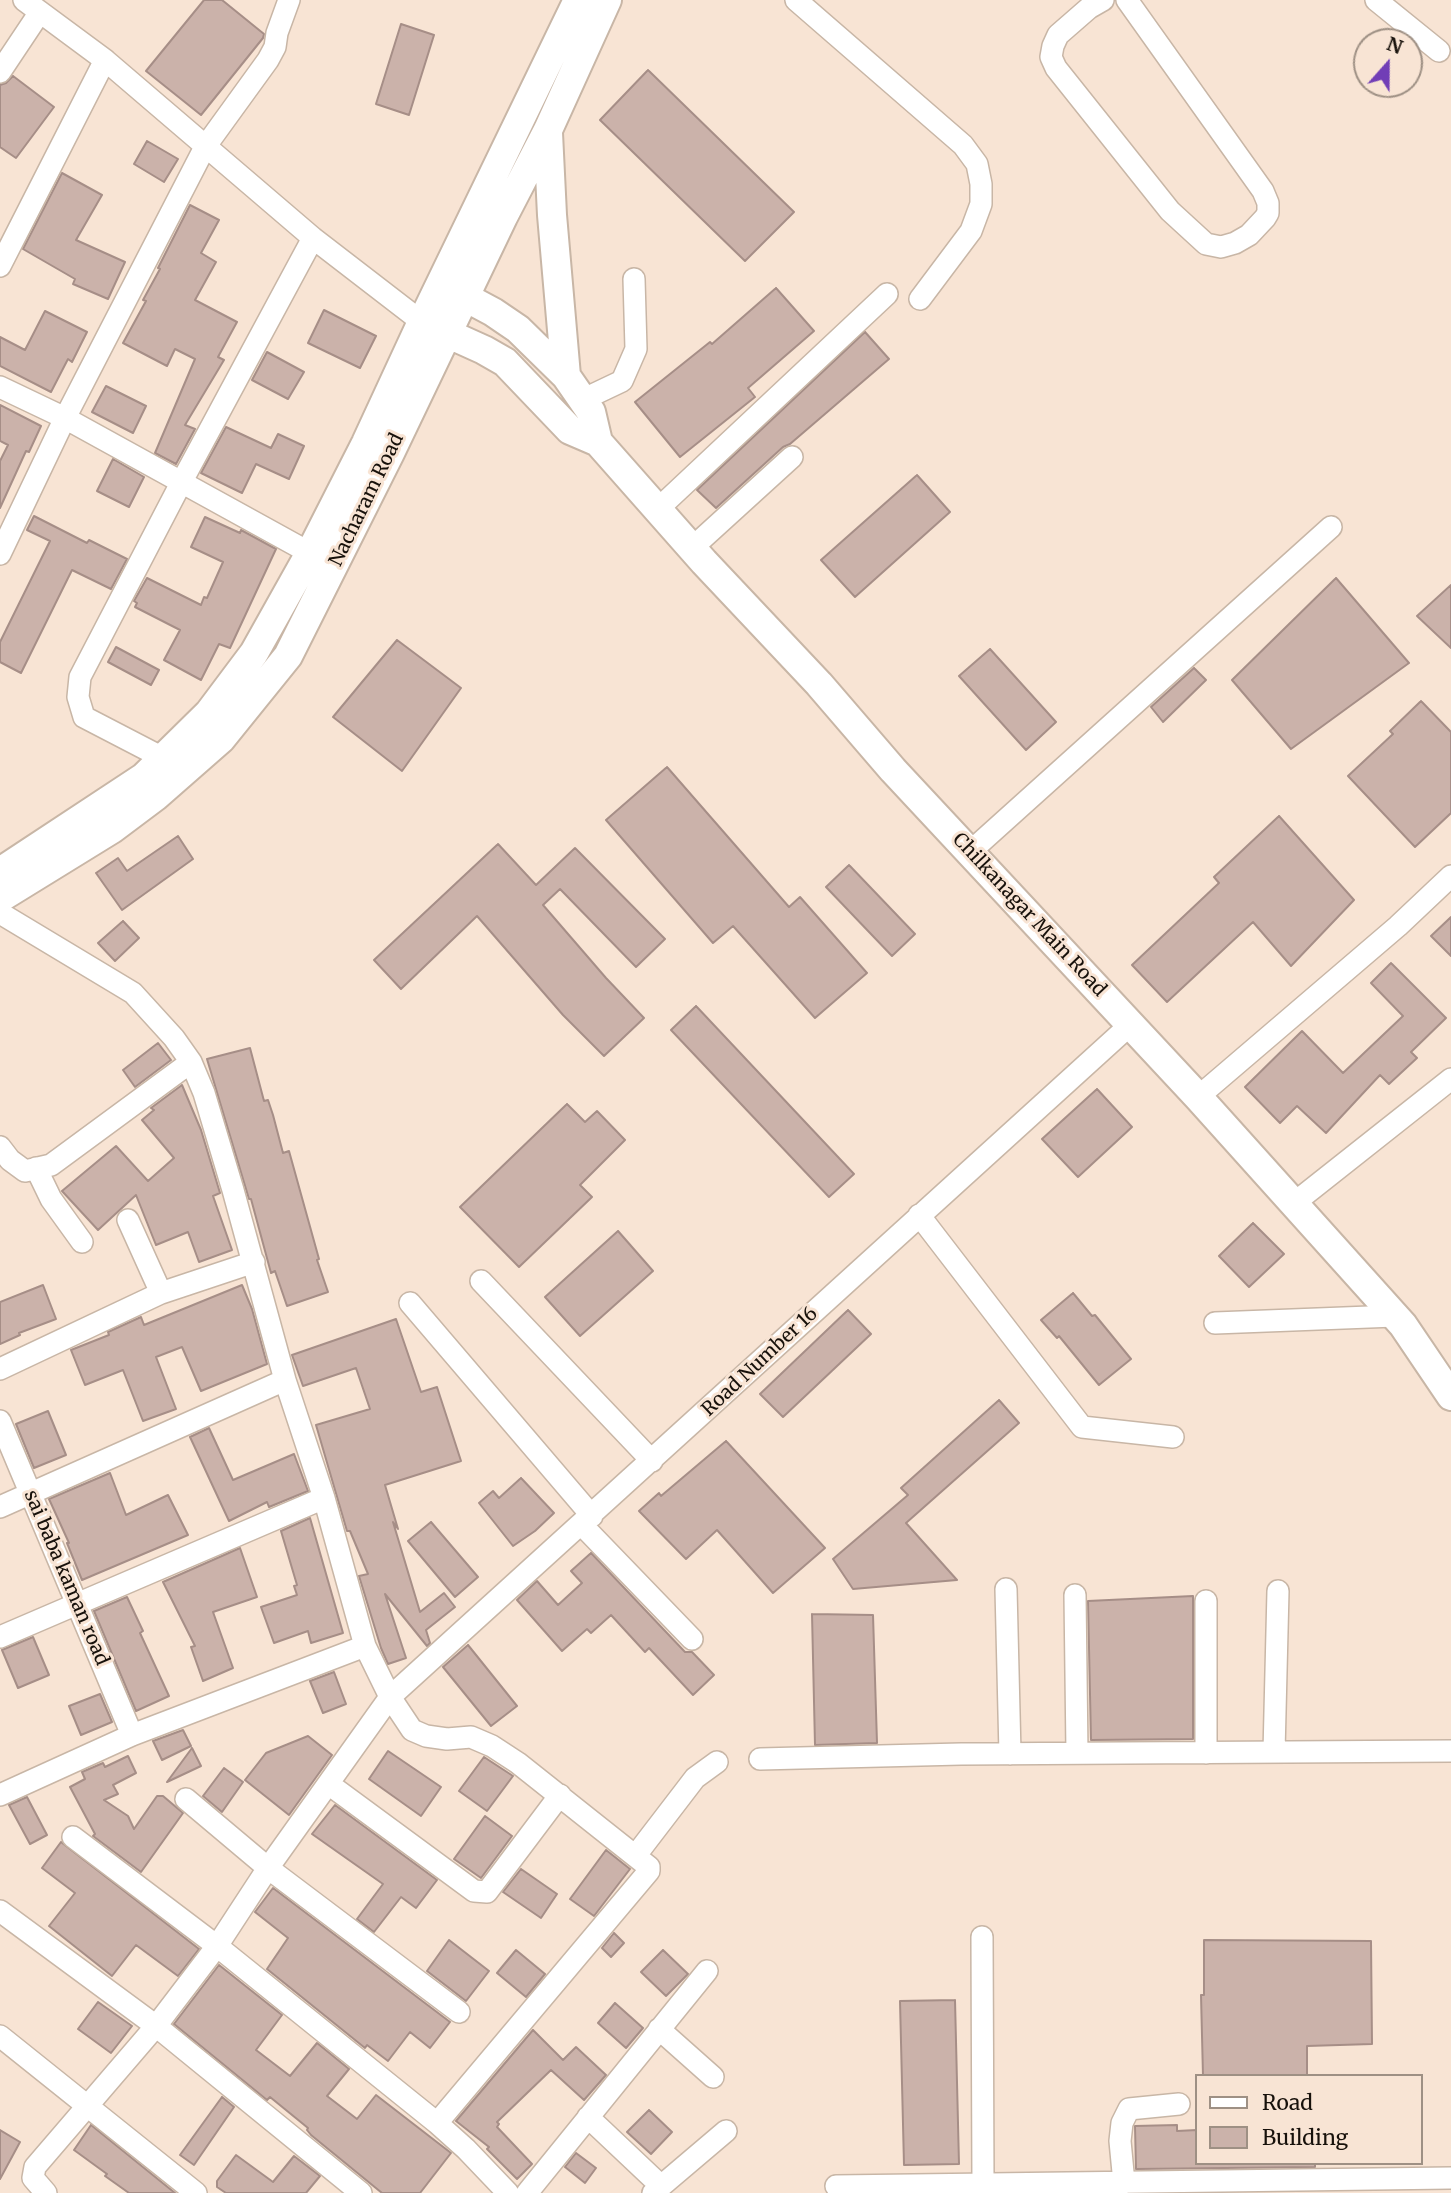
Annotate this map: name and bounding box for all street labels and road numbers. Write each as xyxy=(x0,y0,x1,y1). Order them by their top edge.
street label: Nacharam Road xyxy=(325,430,409,570)
street label: Chilkanagar Main Road xyxy=(947,829,1111,1001)
street label: Road Number 16 xyxy=(698,1303,822,1421)
street label: sai baba kaman road xyxy=(19,1487,113,1669)

